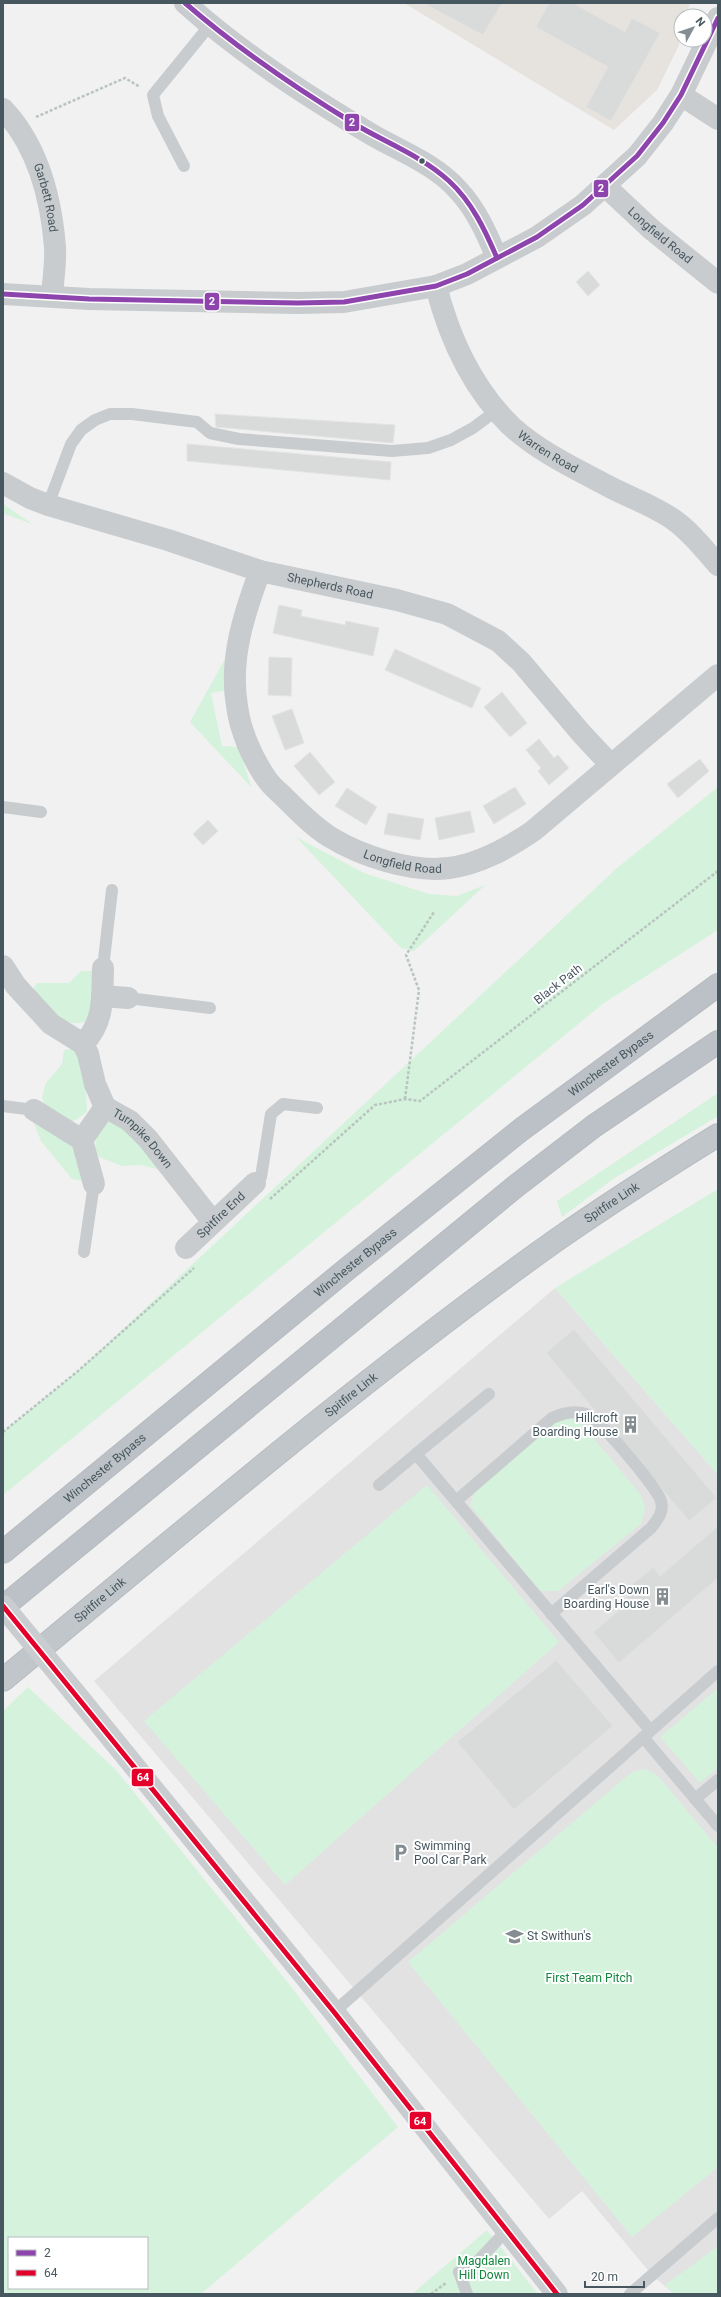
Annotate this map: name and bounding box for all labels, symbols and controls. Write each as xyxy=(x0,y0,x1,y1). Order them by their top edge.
north arrow xyxy=(673,8,713,48)
text: N xyxy=(693,15,708,29)
line badge: 2 xyxy=(344,113,360,132)
text: 2 xyxy=(349,116,355,129)
unlabelled marker xyxy=(417,156,427,166)
street label: Garbett Road xyxy=(31,161,60,233)
line badge: 2 xyxy=(593,179,609,198)
text: 2 xyxy=(598,182,604,195)
street label: Longfield Road xyxy=(625,204,695,266)
line badge: 2 xyxy=(204,292,220,311)
text: 2 xyxy=(209,295,215,308)
street label: Warren Road xyxy=(515,428,580,476)
street label: Shepherds Road xyxy=(286,570,374,602)
street label: Longfield Road xyxy=(361,847,442,876)
street label: Black Path xyxy=(531,961,585,1007)
street label: Winchester Bypass xyxy=(566,1028,656,1099)
street label: Turnpike Down xyxy=(110,1106,175,1171)
street label: Spitfire Link xyxy=(582,1179,643,1226)
street label: Spitfire End xyxy=(194,1189,248,1241)
street label: Winchester Bypass xyxy=(311,1225,399,1300)
street label: Spitfire Link xyxy=(322,1369,381,1420)
place label: Hillcroft Boarding House xyxy=(533,1411,618,1439)
building icon: Hillcroft Boarding House xyxy=(621,1415,641,1435)
street label: Winchester Bypass xyxy=(61,1430,149,1506)
street label: Spitfire Link xyxy=(71,1574,129,1625)
place label: Earl's Down Boarding House xyxy=(564,1583,649,1611)
building icon: Earl's Down Boarding House xyxy=(652,1587,672,1607)
line badge: 64 xyxy=(131,1768,154,1787)
text: 64 xyxy=(137,1771,150,1784)
place label: Swimming Pool Car Park xyxy=(414,1839,488,1867)
parking icon: Swimming Pool Car Park xyxy=(391,1843,411,1863)
school or university icon: St Swithun's xyxy=(504,1926,524,1946)
place label: St Swithun's xyxy=(527,1929,591,1943)
park label: First Team Pitch xyxy=(546,1971,632,1985)
line badge: 64 xyxy=(409,2111,432,2130)
text: 64 xyxy=(414,2115,427,2128)
legend xyxy=(8,2237,148,2289)
text: 2 xyxy=(44,2246,51,2260)
park label: Magdalen Hill Down xyxy=(458,2254,510,2282)
scale bar xyxy=(585,2263,644,2289)
text: 64 xyxy=(44,2266,58,2280)
text: 20 m xyxy=(591,2270,618,2284)

